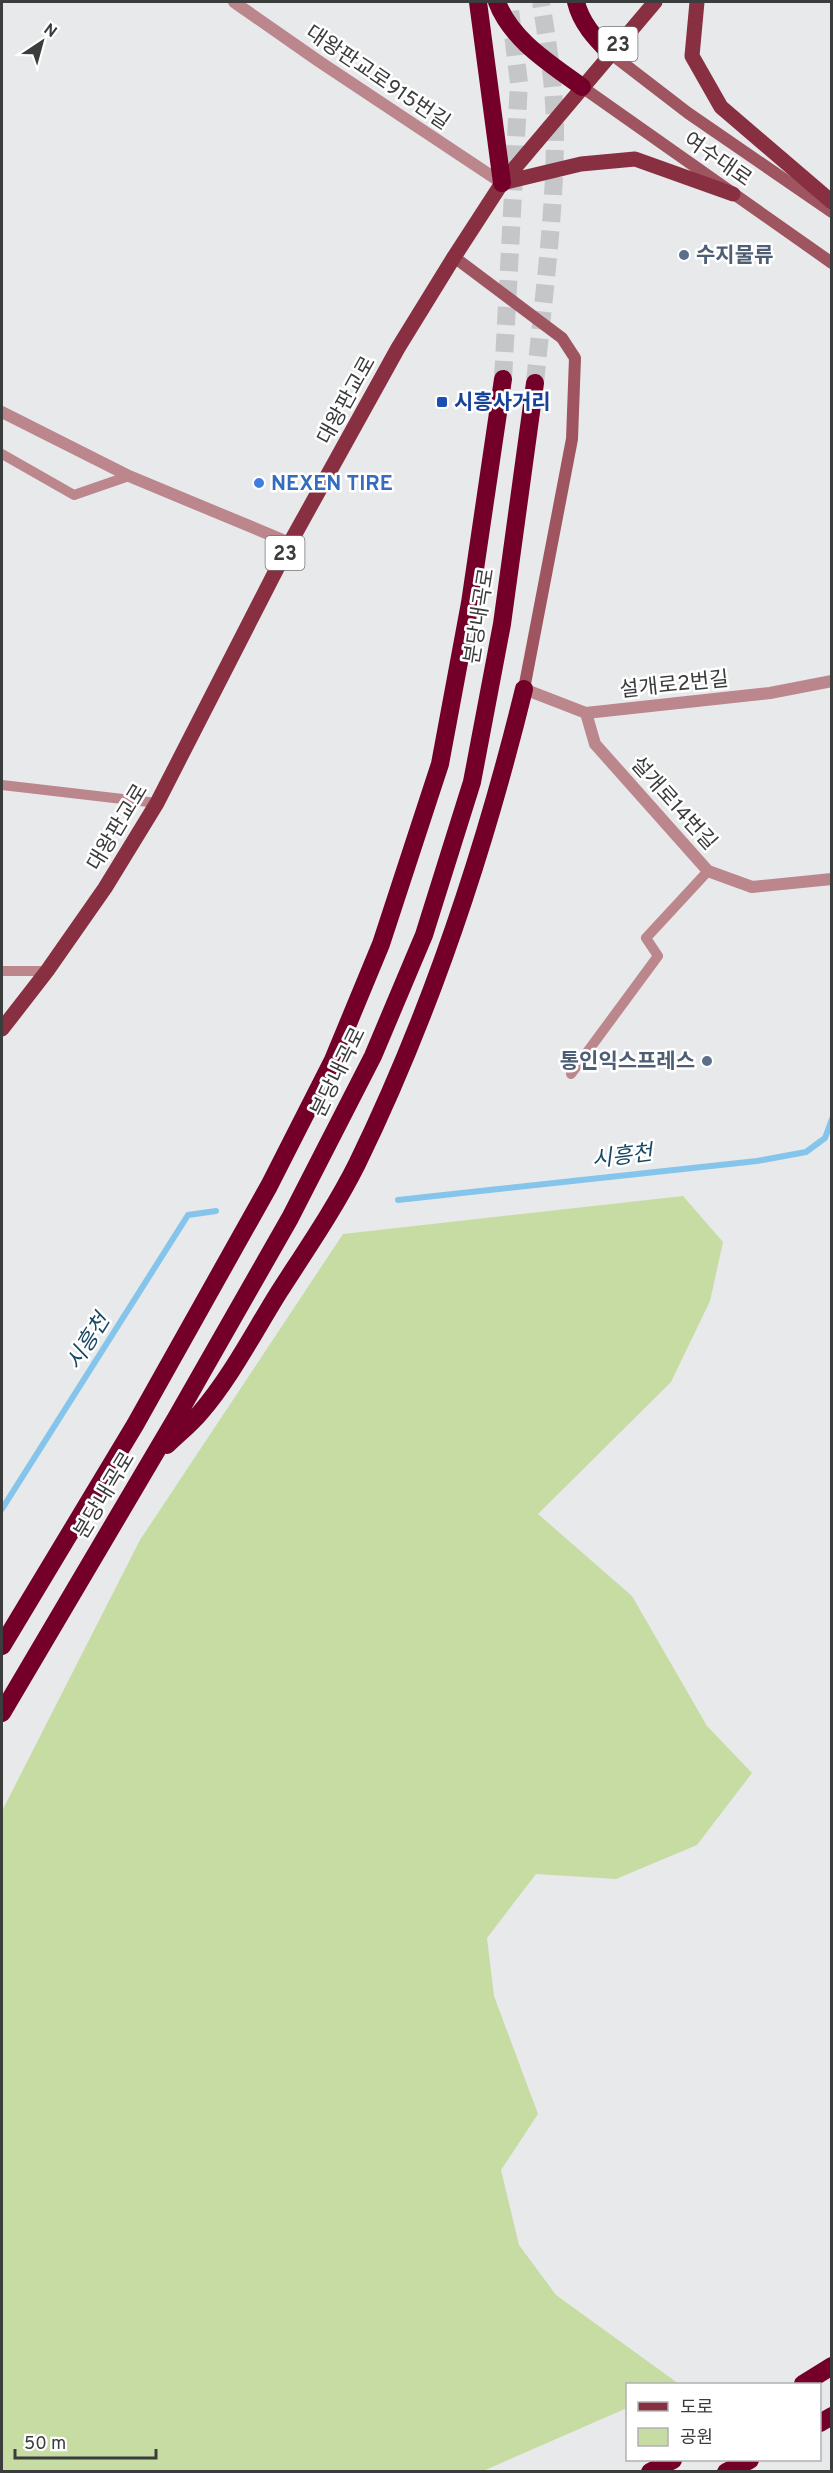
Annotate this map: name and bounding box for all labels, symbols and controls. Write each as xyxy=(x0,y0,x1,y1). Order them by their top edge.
north arrow xyxy=(12,12,72,72)
text: N xyxy=(39,20,60,43)
street label: 대왕판교로915번길 xyxy=(300,20,455,137)
road number: 23 xyxy=(598,27,638,61)
street label: 여수대로 xyxy=(678,127,757,193)
place label: 수지물류 xyxy=(696,243,773,270)
marker: 수지물류 xyxy=(677,248,691,262)
street label: 대왕판교로 xyxy=(312,352,383,450)
place label: 시흥사거리 xyxy=(454,390,551,417)
marker: 시흥사거리 xyxy=(435,395,449,409)
place label: NEXEN TIRE xyxy=(271,471,393,498)
marker: NEXEN TIRE xyxy=(252,476,266,490)
road number: 23 xyxy=(266,536,304,570)
street label: 분당내곡로 xyxy=(460,566,501,666)
street label: 설개로2번길 xyxy=(618,666,730,705)
street label: 설개로14번길 xyxy=(624,751,722,857)
street label: 대왕판교로 xyxy=(82,779,155,876)
street label: 분당내곡로 xyxy=(306,1023,373,1122)
place label: 통인익스프레스 xyxy=(560,1049,695,1076)
marker: 통인익스프레스 xyxy=(700,1054,714,1068)
water label: 시흥천 xyxy=(591,1140,657,1175)
water label: 시흥천 xyxy=(62,1307,118,1375)
street label: 분당내곡로 xyxy=(69,1447,142,1544)
legend xyxy=(626,2383,821,2461)
text: 도로 xyxy=(680,2397,713,2420)
scale bar xyxy=(15,2422,156,2460)
text: 공원 xyxy=(680,2427,713,2450)
text: 50 m xyxy=(24,2433,66,2456)

